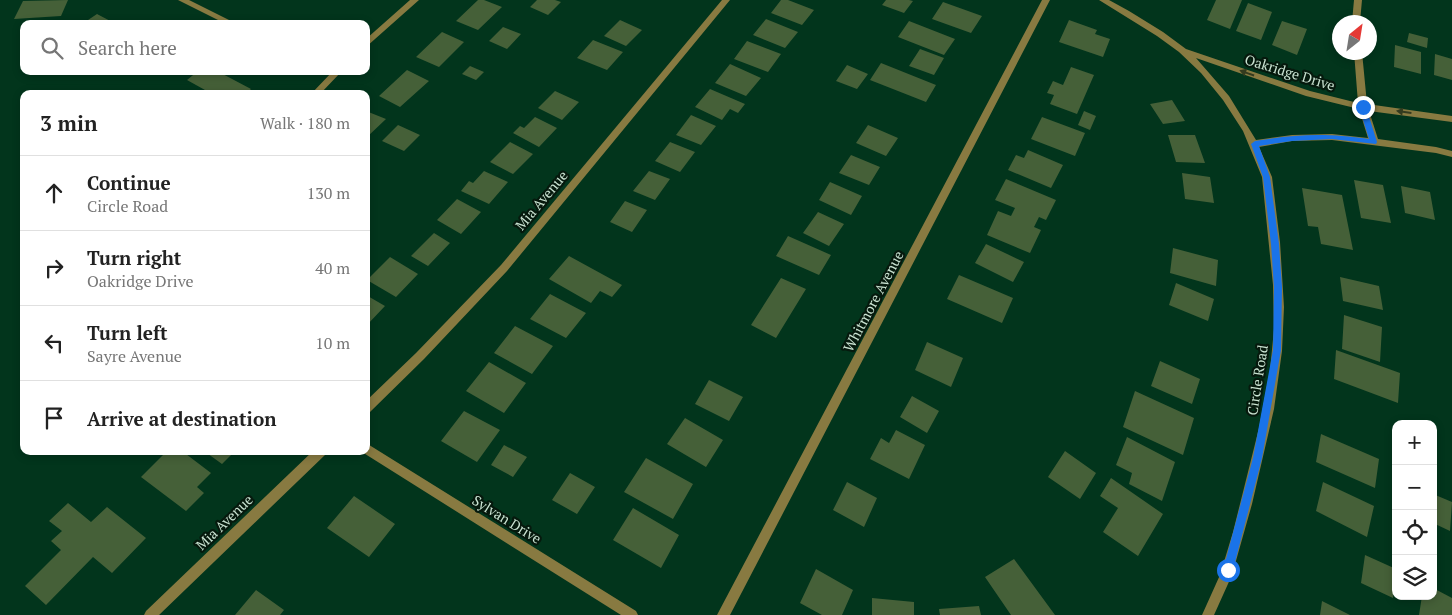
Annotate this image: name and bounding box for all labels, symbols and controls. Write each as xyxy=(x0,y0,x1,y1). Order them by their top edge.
north arrow xyxy=(1332,15,1377,60)
search box xyxy=(20,20,370,75)
icon: search xyxy=(38,34,66,62)
text: Search here xyxy=(78,35,177,60)
street label: Oakridge Drive xyxy=(1243,49,1337,95)
one-way arrow xyxy=(1239,69,1254,76)
route end xyxy=(1352,96,1375,119)
one-way arrow xyxy=(1395,108,1411,116)
text: 3 min xyxy=(40,109,97,137)
text: Walk · 180 m xyxy=(260,112,350,134)
street label: Mia Avenue xyxy=(510,166,572,234)
text: Continue xyxy=(87,170,171,195)
icon: ahead xyxy=(40,179,68,207)
text: 130 m xyxy=(307,182,350,204)
text: Circle Road xyxy=(87,195,168,217)
text: Turn right xyxy=(87,245,181,270)
street label: Whitmore Avenue xyxy=(838,247,908,355)
icon: right xyxy=(40,254,68,282)
text: 40 m xyxy=(315,257,350,279)
text: Oakridge Drive xyxy=(87,270,194,292)
text: Turn left xyxy=(87,320,168,345)
icon: left xyxy=(40,329,68,357)
text: 10 m xyxy=(315,332,350,354)
street label: Circle Road xyxy=(1242,343,1272,417)
text: Sayre Avenue xyxy=(87,345,182,367)
icon: arrive xyxy=(40,404,68,432)
text: Arrive at destination xyxy=(87,406,276,431)
map controls xyxy=(1392,420,1437,600)
button: + xyxy=(1392,420,1437,465)
button: − xyxy=(1392,465,1437,510)
street label: Mia Avenue xyxy=(191,490,257,554)
street label: Sylvan Drive xyxy=(469,490,545,548)
button: locate xyxy=(1392,510,1437,555)
button: layers xyxy=(1392,555,1437,600)
route start xyxy=(1217,559,1240,582)

